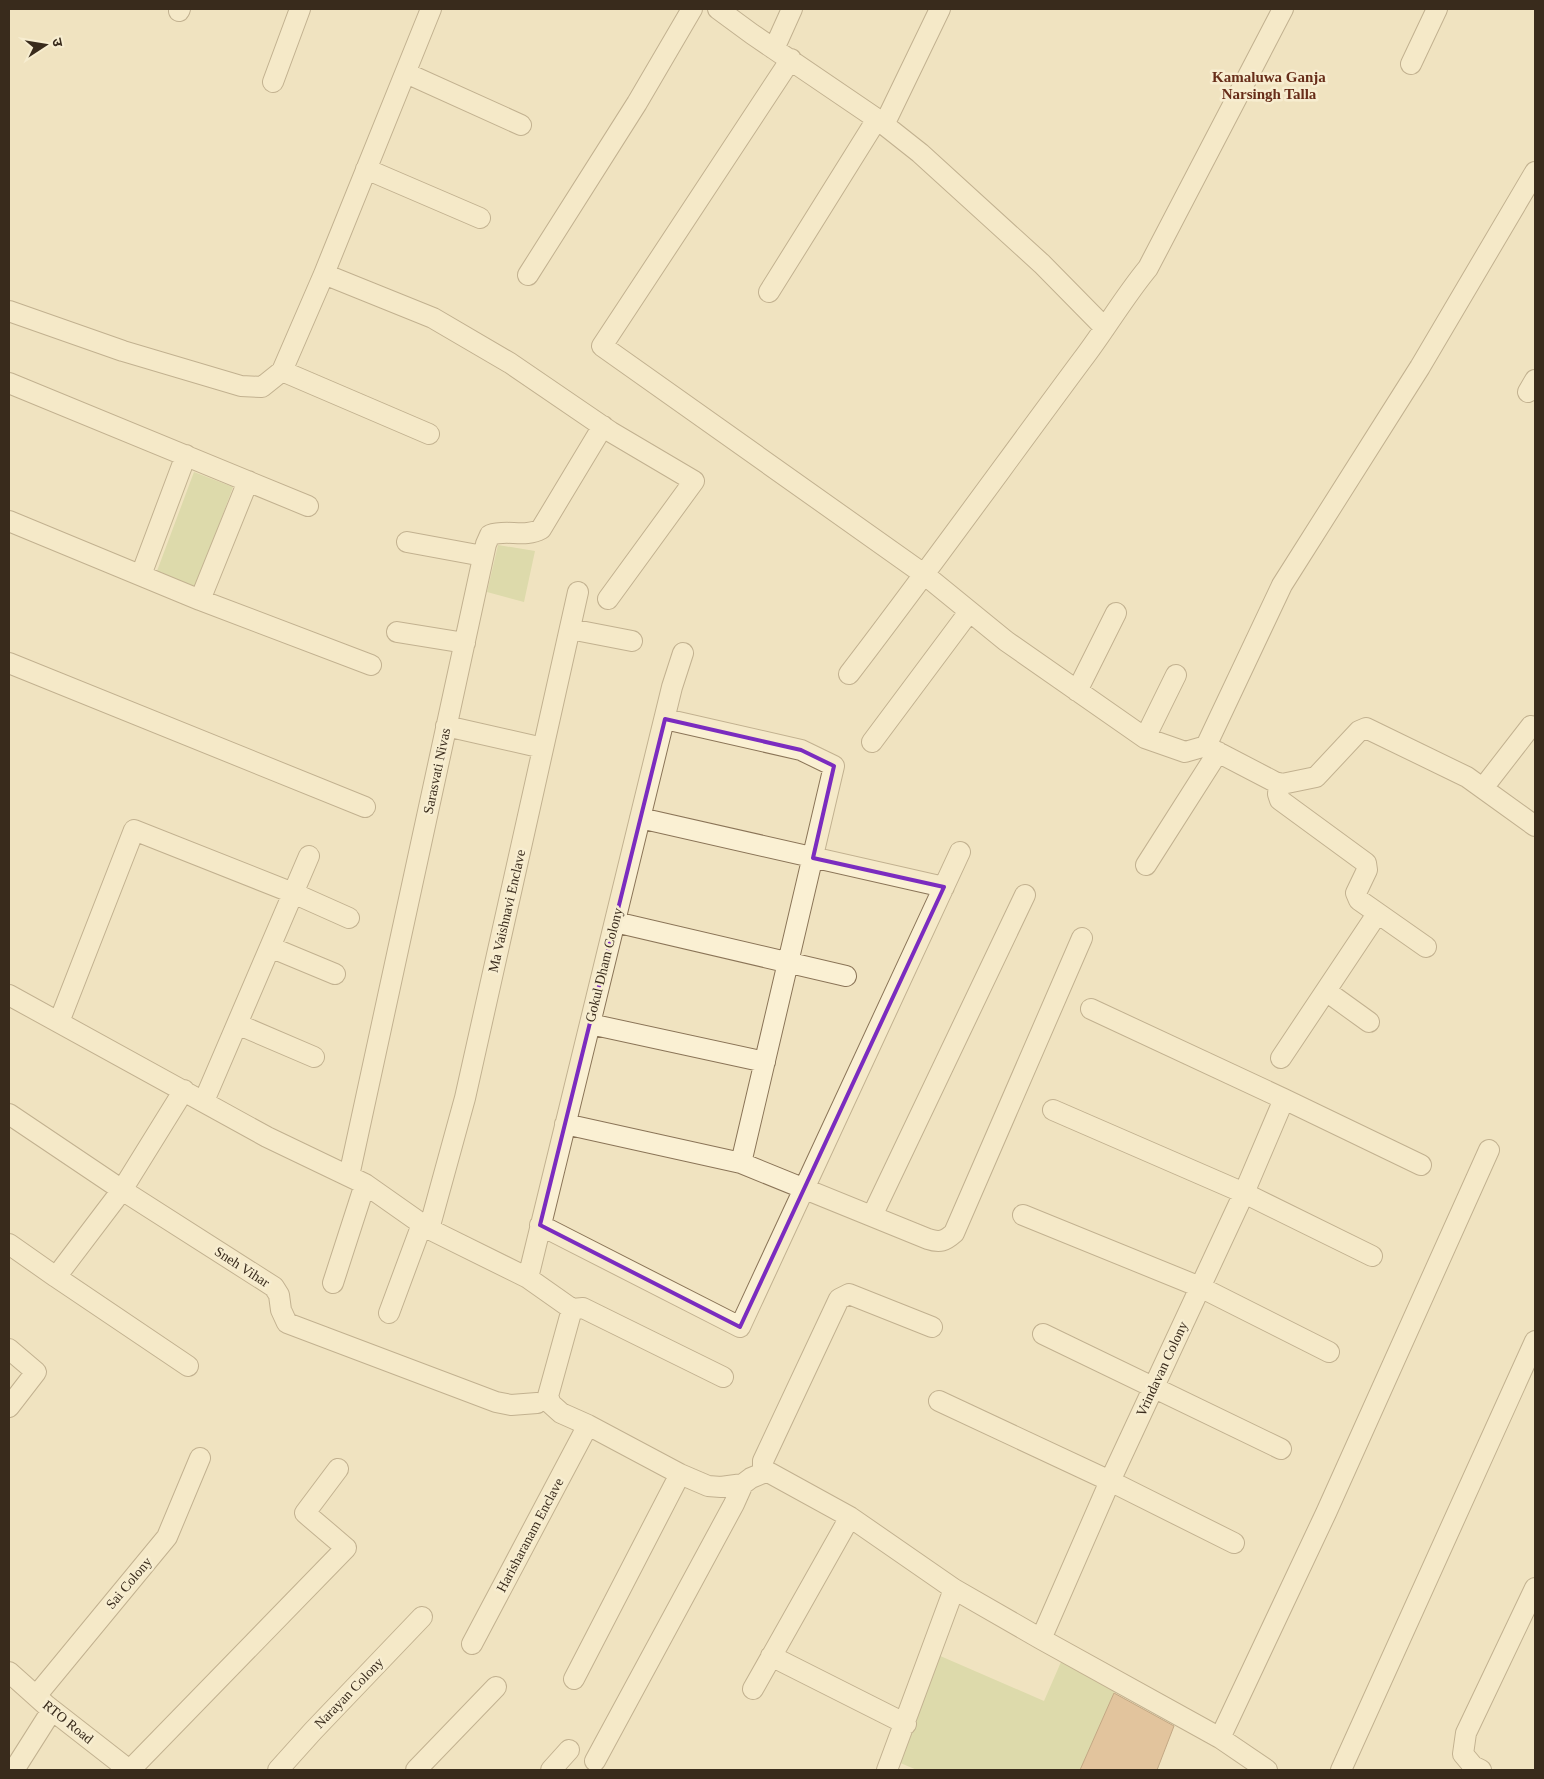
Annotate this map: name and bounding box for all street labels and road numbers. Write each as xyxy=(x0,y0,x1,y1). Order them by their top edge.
street label: Sarasvati Nivas xyxy=(421,727,453,815)
street label: Ma Vaishnavi Enclave xyxy=(486,848,528,974)
street label: Gokul Dham Colony xyxy=(583,906,625,1024)
street label: Sneh Vihar xyxy=(212,1244,272,1290)
street label: Vrindavan Colony xyxy=(1133,1319,1191,1419)
street label: Harisharanam Enclave xyxy=(494,1475,566,1595)
street label: Sai Colony xyxy=(103,1554,155,1612)
street label: Narayan Colony xyxy=(312,1655,386,1731)
street label: RTO Road xyxy=(40,1697,96,1747)

